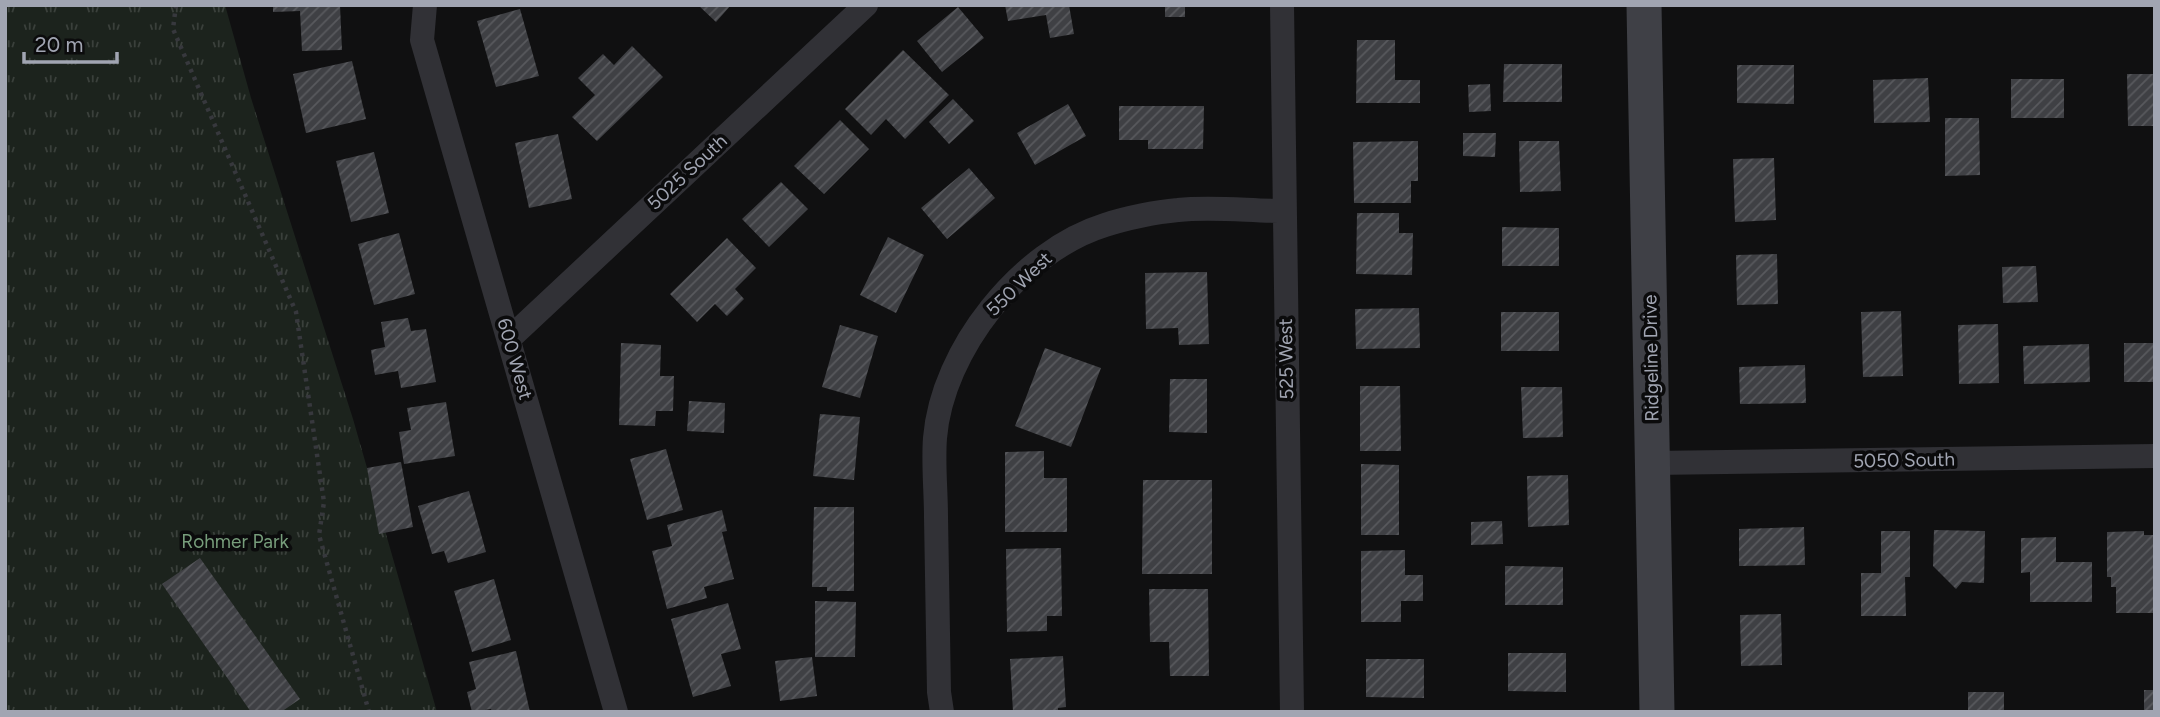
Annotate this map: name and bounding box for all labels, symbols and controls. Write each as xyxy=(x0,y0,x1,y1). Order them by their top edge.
scale bar xyxy=(24,21,117,65)
text: 20 m xyxy=(35,32,83,57)
street label: 5025 South xyxy=(642,129,732,215)
street label: 550 West xyxy=(981,247,1057,321)
street label: Ridgeline Drive xyxy=(1638,294,1664,422)
street label: 600 West xyxy=(492,316,538,402)
street label: 525 West xyxy=(1274,318,1298,400)
street label: 5050 South xyxy=(1853,448,1955,472)
park label: Rohmer Park xyxy=(181,530,289,553)

